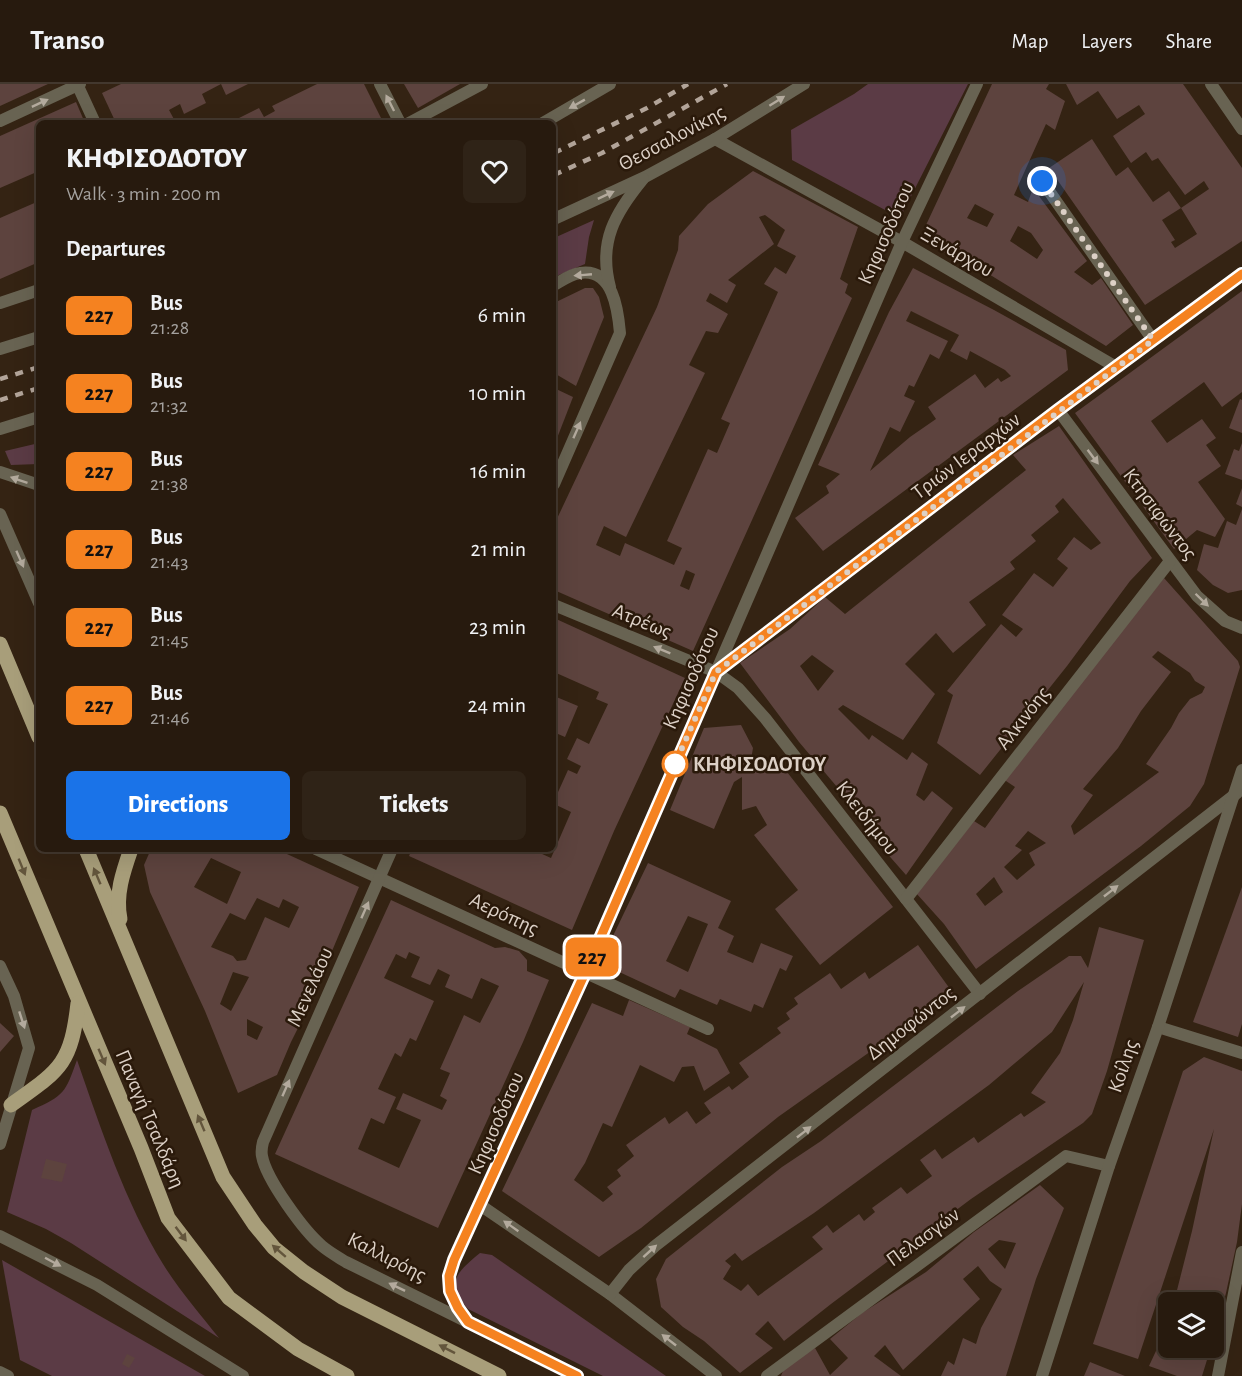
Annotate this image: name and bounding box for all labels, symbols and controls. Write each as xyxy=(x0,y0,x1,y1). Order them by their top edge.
text: Transo xyxy=(30,27,105,55)
text: Map xyxy=(1012,31,1048,52)
text: Layers xyxy=(1081,31,1132,52)
text: Share xyxy=(1165,31,1212,52)
one-way arrow xyxy=(385,95,395,112)
one-way arrow xyxy=(769,95,785,106)
one-way arrow xyxy=(31,98,48,107)
one-way arrow xyxy=(568,99,585,109)
street label: Θεσσαλονίκης xyxy=(615,101,729,175)
button: heart xyxy=(463,140,526,203)
text: ΚΗΦΙΣΟΔΟΤΟΥ xyxy=(66,145,247,173)
your location xyxy=(1027,166,1057,196)
street label: Κηφισοδότου xyxy=(854,179,918,287)
text: Walk · 3 min · 200 m xyxy=(66,184,221,204)
one-way arrow xyxy=(598,190,615,199)
street label: Ξενάρχου xyxy=(917,223,997,281)
text: Departures xyxy=(66,238,166,260)
one-way arrow xyxy=(573,270,592,279)
text: Bus xyxy=(150,292,183,314)
text: 6 min xyxy=(478,304,526,326)
text: 227 xyxy=(85,305,113,326)
text: 21:28 xyxy=(150,318,189,338)
text: Bus xyxy=(150,370,183,392)
text: 10 min xyxy=(469,382,526,404)
text: 227 xyxy=(85,383,113,404)
text: 21:32 xyxy=(150,396,188,416)
street label: Τριών Ιεραρχών xyxy=(908,408,1024,503)
one-way arrow xyxy=(572,421,582,439)
text: Bus xyxy=(150,448,183,470)
one-way arrow xyxy=(1087,449,1099,465)
text: 16 min xyxy=(470,460,526,482)
text: 227 xyxy=(85,461,113,482)
street label: Κτησιφώντος xyxy=(1119,464,1201,564)
text: 21:38 xyxy=(150,474,188,494)
one-way arrow xyxy=(10,475,28,484)
text: Bus xyxy=(150,526,183,548)
text: 21 min xyxy=(471,538,526,560)
text: 227 xyxy=(85,539,113,560)
one-way arrow xyxy=(15,550,24,567)
text: 21:43 xyxy=(150,552,188,572)
one-way arrow xyxy=(1194,593,1209,607)
street label: Ατρέως xyxy=(610,600,674,642)
text: Bus xyxy=(150,604,183,626)
text: 23 min xyxy=(469,616,526,638)
text: 227 xyxy=(85,617,113,638)
street label: Κηφισοδότου xyxy=(659,624,723,732)
text: 21:45 xyxy=(150,630,189,650)
one-way arrow xyxy=(652,645,670,655)
text: Bus xyxy=(150,682,183,704)
street label: Αλκινόης xyxy=(992,683,1054,753)
text: 24 min xyxy=(468,694,526,716)
text: 227 xyxy=(85,695,113,716)
text: 21:46 xyxy=(150,708,190,728)
marker: ΚΗΦΙΣΟΔΟΤΟΥ xyxy=(662,751,688,777)
place label: ΚΗΦΙΣΟΔΟΤΟΥ xyxy=(693,754,826,775)
button: Directions xyxy=(66,771,290,840)
button: Tickets xyxy=(302,771,526,840)
street label: Κλειδήμου xyxy=(832,777,902,859)
one-way arrow xyxy=(17,858,27,876)
one-way arrow xyxy=(92,867,102,885)
one-way arrow xyxy=(1103,885,1119,898)
street label: Αερόπης xyxy=(466,889,542,939)
one-way arrow xyxy=(361,901,370,918)
line badge: 227 xyxy=(558,938,626,976)
street label: Μενελάου xyxy=(283,944,337,1030)
text: 227 xyxy=(578,947,606,968)
street label: Δημοφώντος xyxy=(863,982,959,1064)
one-way arrow xyxy=(950,1006,965,1018)
one-way arrow xyxy=(17,1011,27,1029)
street label: Κοίλης xyxy=(1104,1037,1142,1095)
street label: Παναγή Τσαλδάρη xyxy=(111,1047,189,1191)
one-way arrow xyxy=(97,1048,106,1065)
street label: Κηφισοδότου xyxy=(464,1069,528,1177)
one-way arrow xyxy=(282,1080,291,1097)
one-way arrow xyxy=(196,1113,206,1131)
one-way arrow xyxy=(796,1125,812,1138)
street label: Πελασγών xyxy=(882,1203,964,1270)
one-way arrow xyxy=(504,1220,520,1232)
one-way arrow xyxy=(174,1226,187,1242)
street label: Καλλιρόης xyxy=(344,1228,430,1286)
one-way arrow xyxy=(271,1245,287,1258)
one-way arrow xyxy=(642,1245,657,1258)
one-way arrow xyxy=(44,1257,61,1266)
one-way arrow xyxy=(388,1282,405,1291)
map controls xyxy=(1158,1292,1224,1358)
button: layers xyxy=(1158,1292,1224,1358)
one-way arrow xyxy=(662,1334,678,1346)
one-way arrow xyxy=(439,1344,456,1354)

